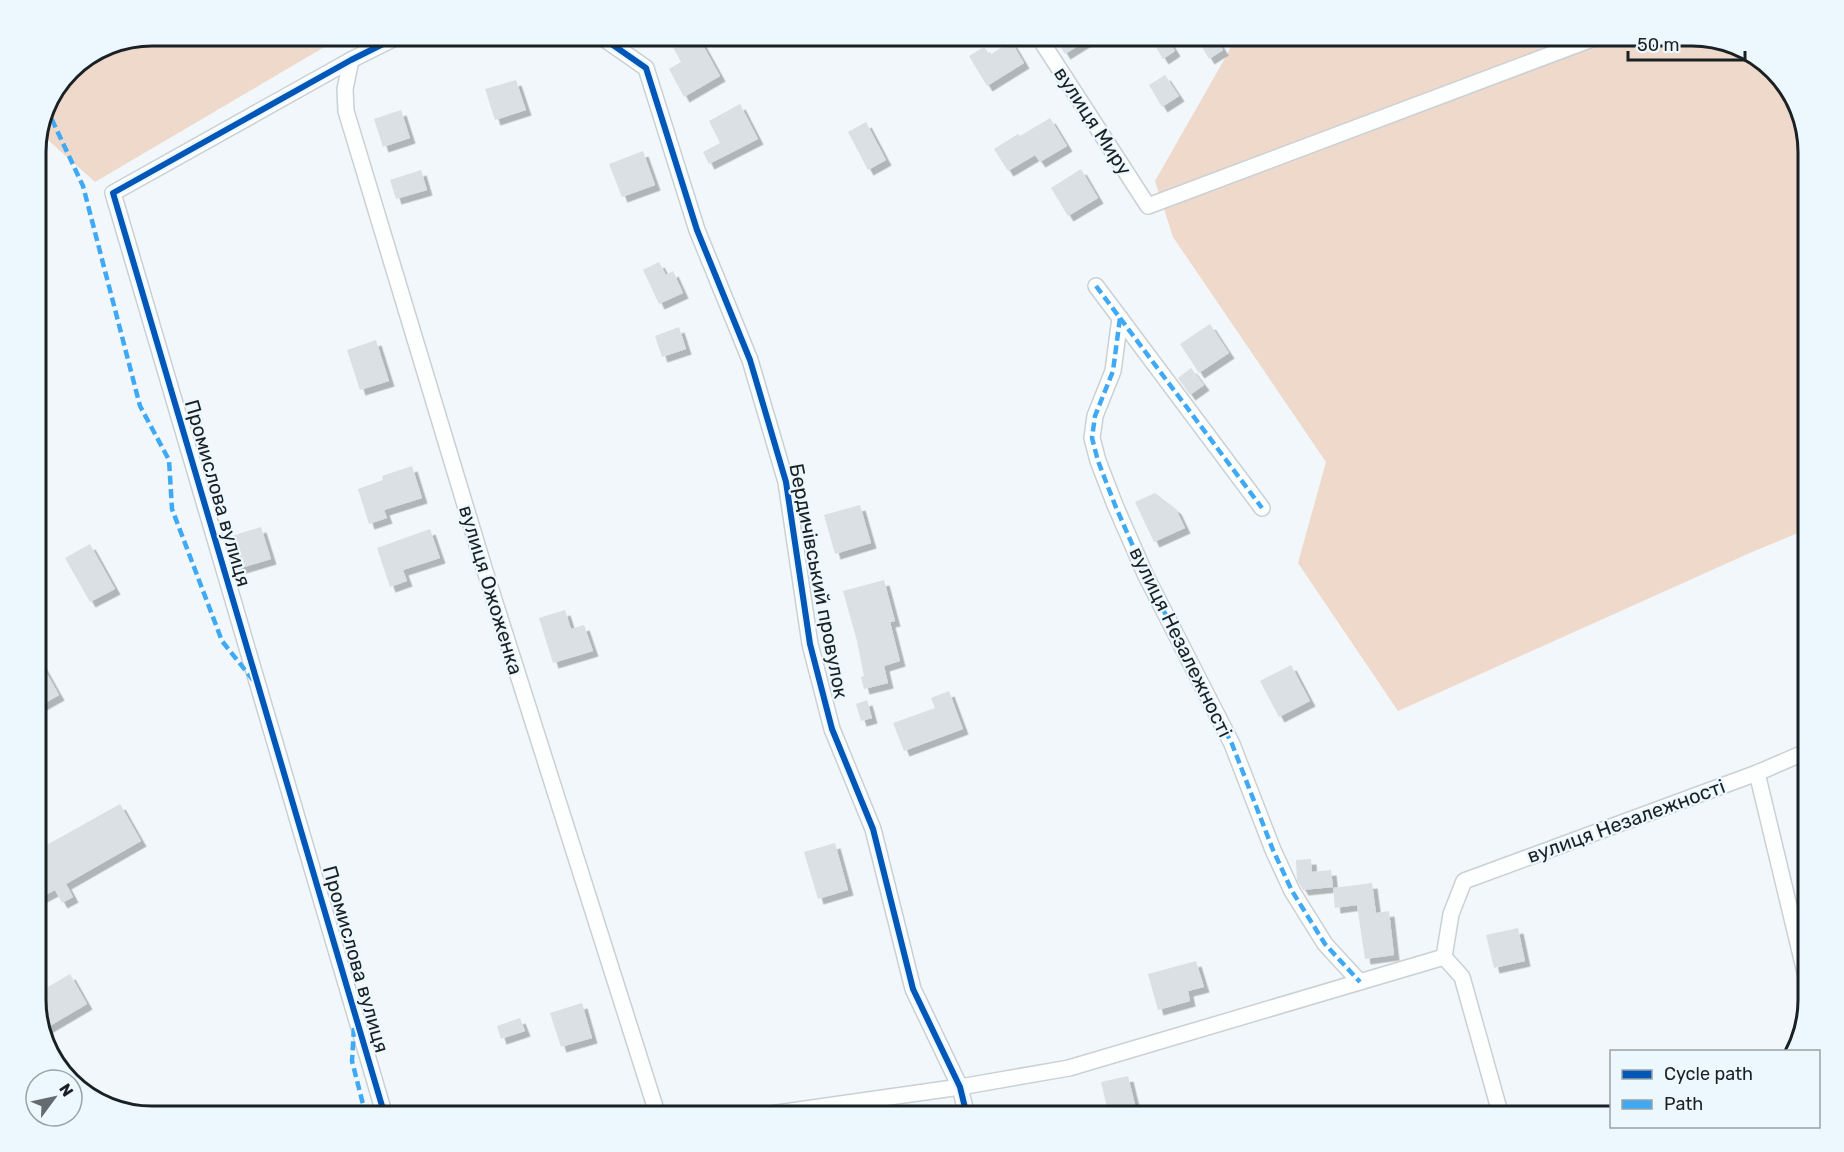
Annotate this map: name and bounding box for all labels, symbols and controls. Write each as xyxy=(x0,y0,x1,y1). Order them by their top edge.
scale bar xyxy=(1628,24,1745,62)
text: 50 m xyxy=(1637,34,1680,56)
street label: вулиця Миру xyxy=(1049,62,1137,180)
street label: Промислова вулиця xyxy=(180,397,256,589)
street label: Бердичівський провулок xyxy=(784,461,854,701)
street label: вулиця Ожоженка xyxy=(454,503,528,677)
street label: вулиця Незалежності xyxy=(1124,543,1238,741)
street label: вулиця Незалежності xyxy=(1524,774,1728,868)
street label: Промислова вулиця xyxy=(318,863,394,1055)
legend xyxy=(1610,1050,1820,1128)
text: Cycle path xyxy=(1664,1063,1753,1085)
north arrow xyxy=(24,1068,84,1128)
text: N xyxy=(55,1080,77,1100)
text: Path xyxy=(1664,1093,1703,1115)

